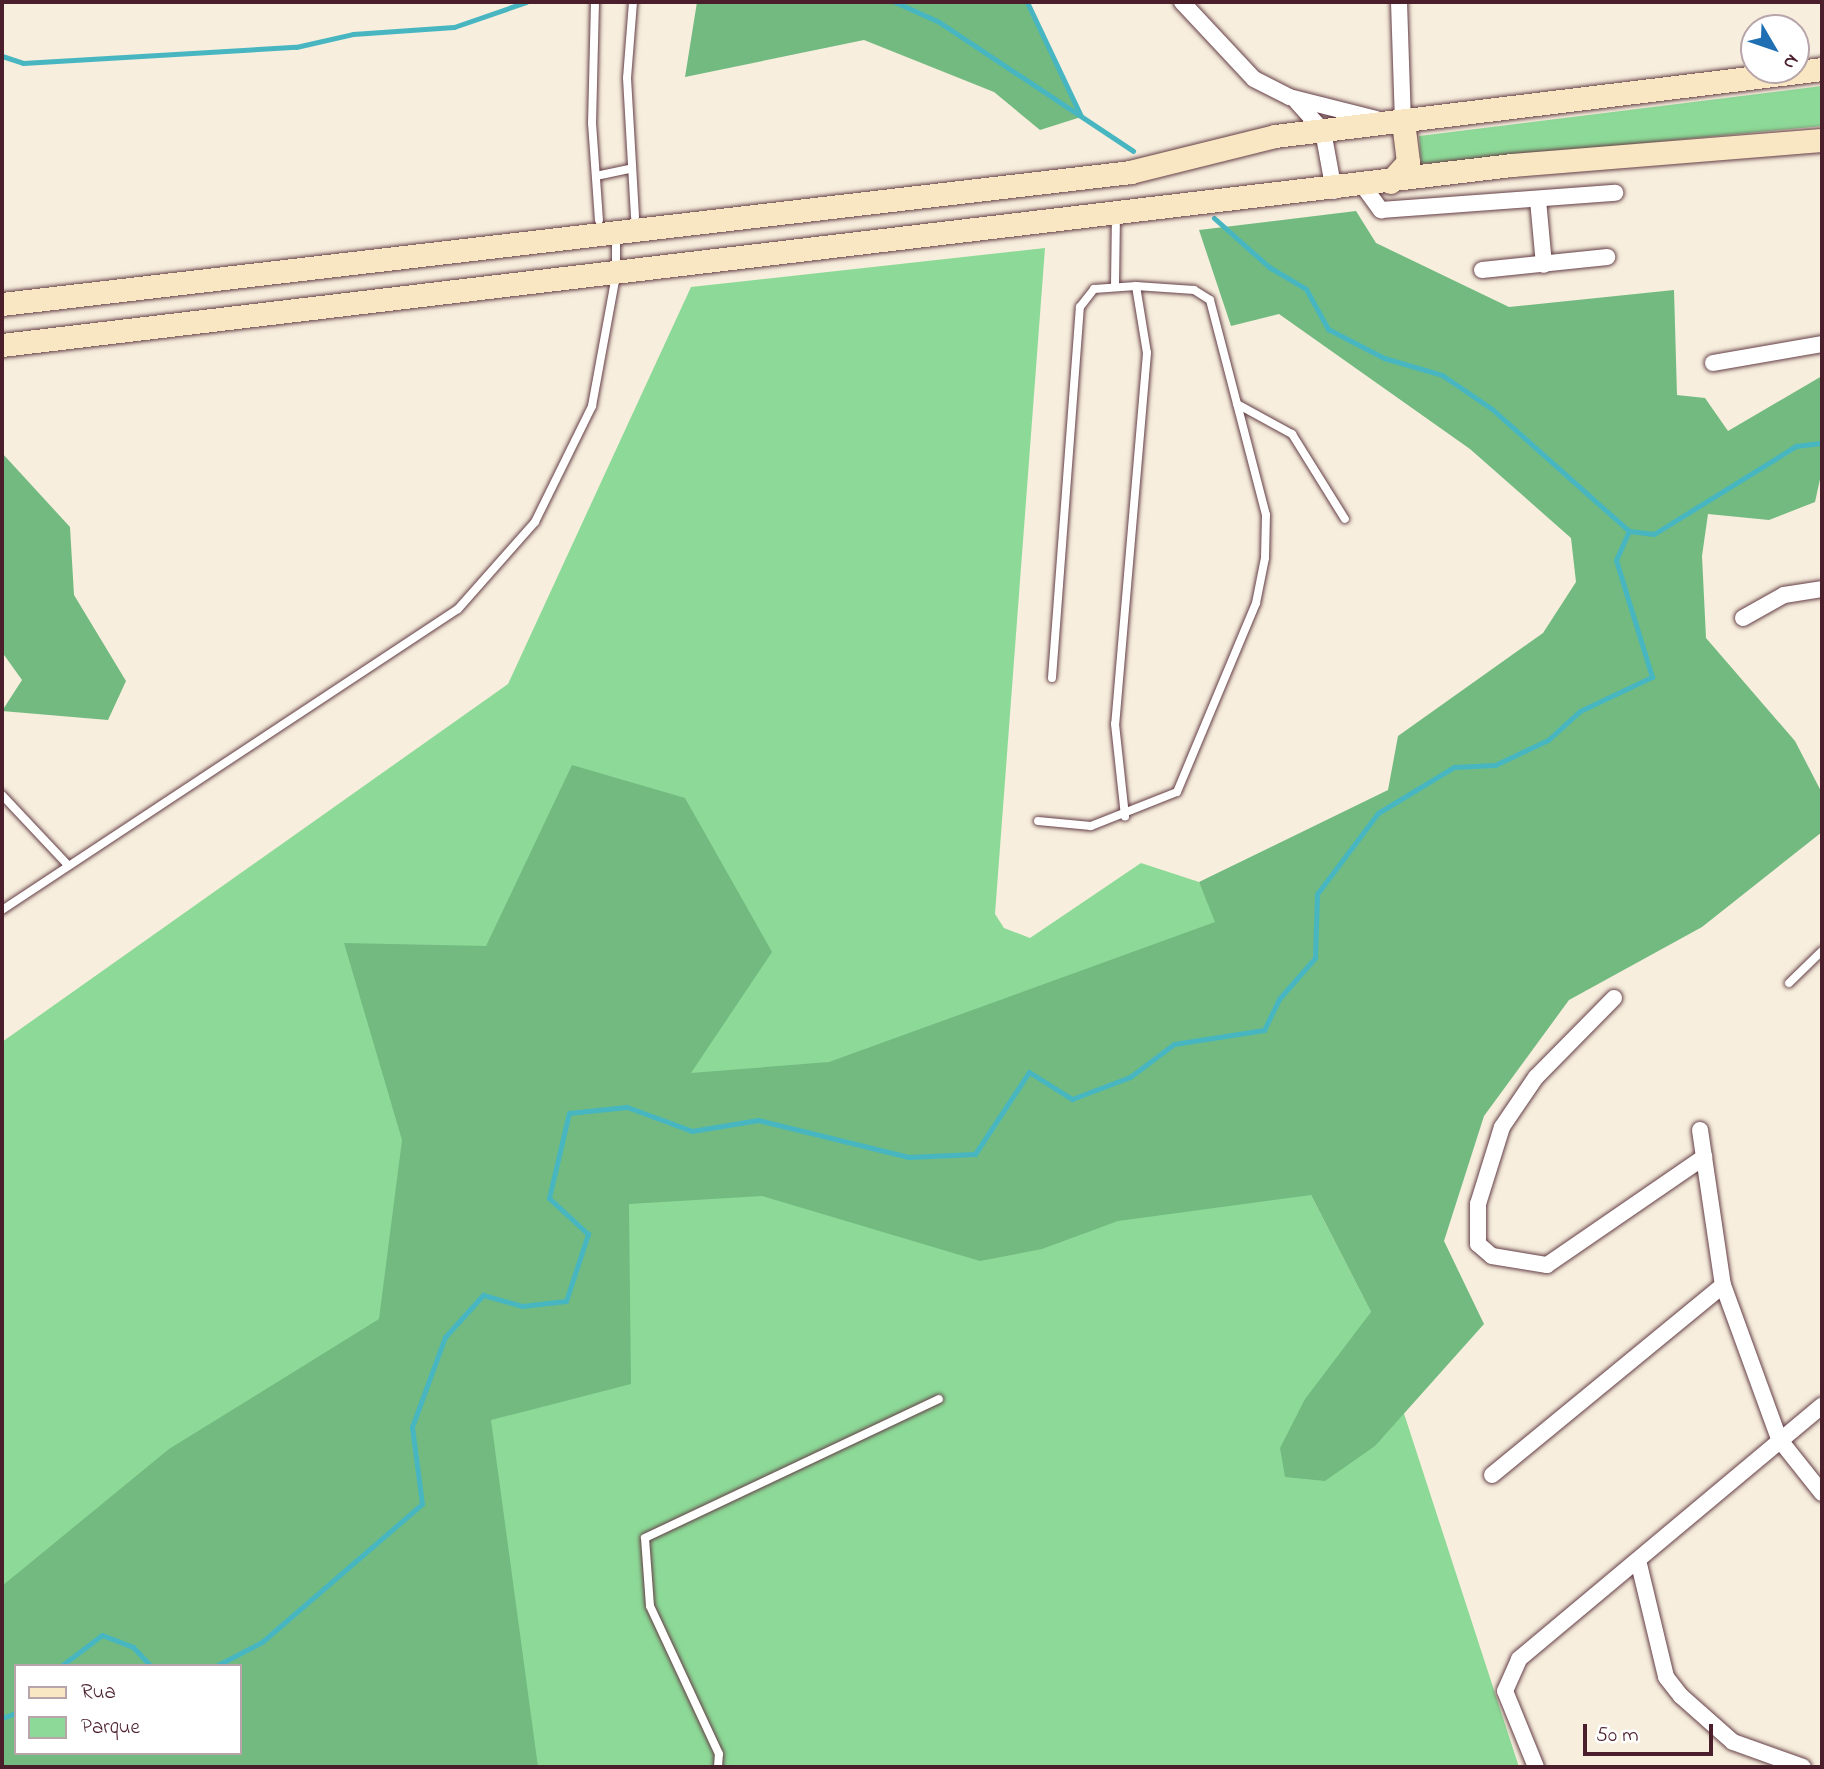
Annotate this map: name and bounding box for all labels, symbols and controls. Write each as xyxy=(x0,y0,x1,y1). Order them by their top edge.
north arrow xyxy=(1740,14,1810,84)
text: N xyxy=(1776,48,1805,75)
legend xyxy=(14,1664,242,1755)
text: Rua xyxy=(81,1678,116,1708)
scale bar xyxy=(1586,1710,1716,1754)
text: Parque xyxy=(81,1713,140,1743)
text: 50 m xyxy=(1596,1721,1639,1751)

